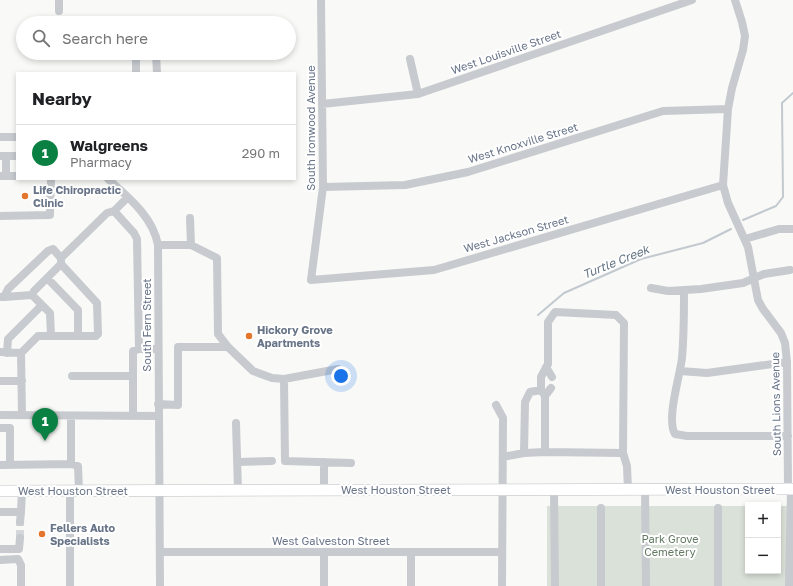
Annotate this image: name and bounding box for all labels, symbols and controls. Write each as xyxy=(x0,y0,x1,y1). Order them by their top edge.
search box xyxy=(16,16,296,60)
icon: search xyxy=(30,27,52,49)
street label: West Louisville Street xyxy=(449,27,563,76)
text: Search here xyxy=(62,29,148,47)
street label: South Ironwood Avenue xyxy=(304,65,317,191)
text: Nearby xyxy=(32,88,92,109)
street label: West Knoxville Street xyxy=(466,120,579,165)
text: Walgreens xyxy=(70,136,148,154)
text: 1 xyxy=(42,145,48,161)
text: 290 m xyxy=(242,145,280,161)
text: Pharmacy xyxy=(70,154,132,170)
place label: Life Chiropractic Clinic xyxy=(33,183,122,209)
marker: Life Chiropractic Clinic xyxy=(20,191,30,201)
street label: West Jackson Street xyxy=(462,212,570,255)
water label: Turtle Creek xyxy=(580,241,652,282)
street label: South Fern Street xyxy=(140,278,153,372)
place label: Hickory Grove Apartments xyxy=(257,323,333,349)
marker: Hickory Grove Apartments xyxy=(244,331,254,341)
street label: South Lions Avenue xyxy=(768,352,783,456)
your location xyxy=(331,366,351,386)
pin: 1 xyxy=(32,408,58,441)
street label: West Houston Street xyxy=(341,483,451,496)
street label: West Houston Street xyxy=(665,483,775,496)
street label: West Houston Street xyxy=(18,484,128,497)
map controls xyxy=(745,502,781,574)
button: + xyxy=(745,502,781,538)
place label: Fellers Auto Specialists xyxy=(50,521,116,547)
marker: Fellers Auto Specialists xyxy=(37,529,47,539)
park label: Park Grove Cemetery xyxy=(641,532,699,558)
street label: West Galveston Street xyxy=(272,534,390,547)
button: − xyxy=(745,538,781,574)

